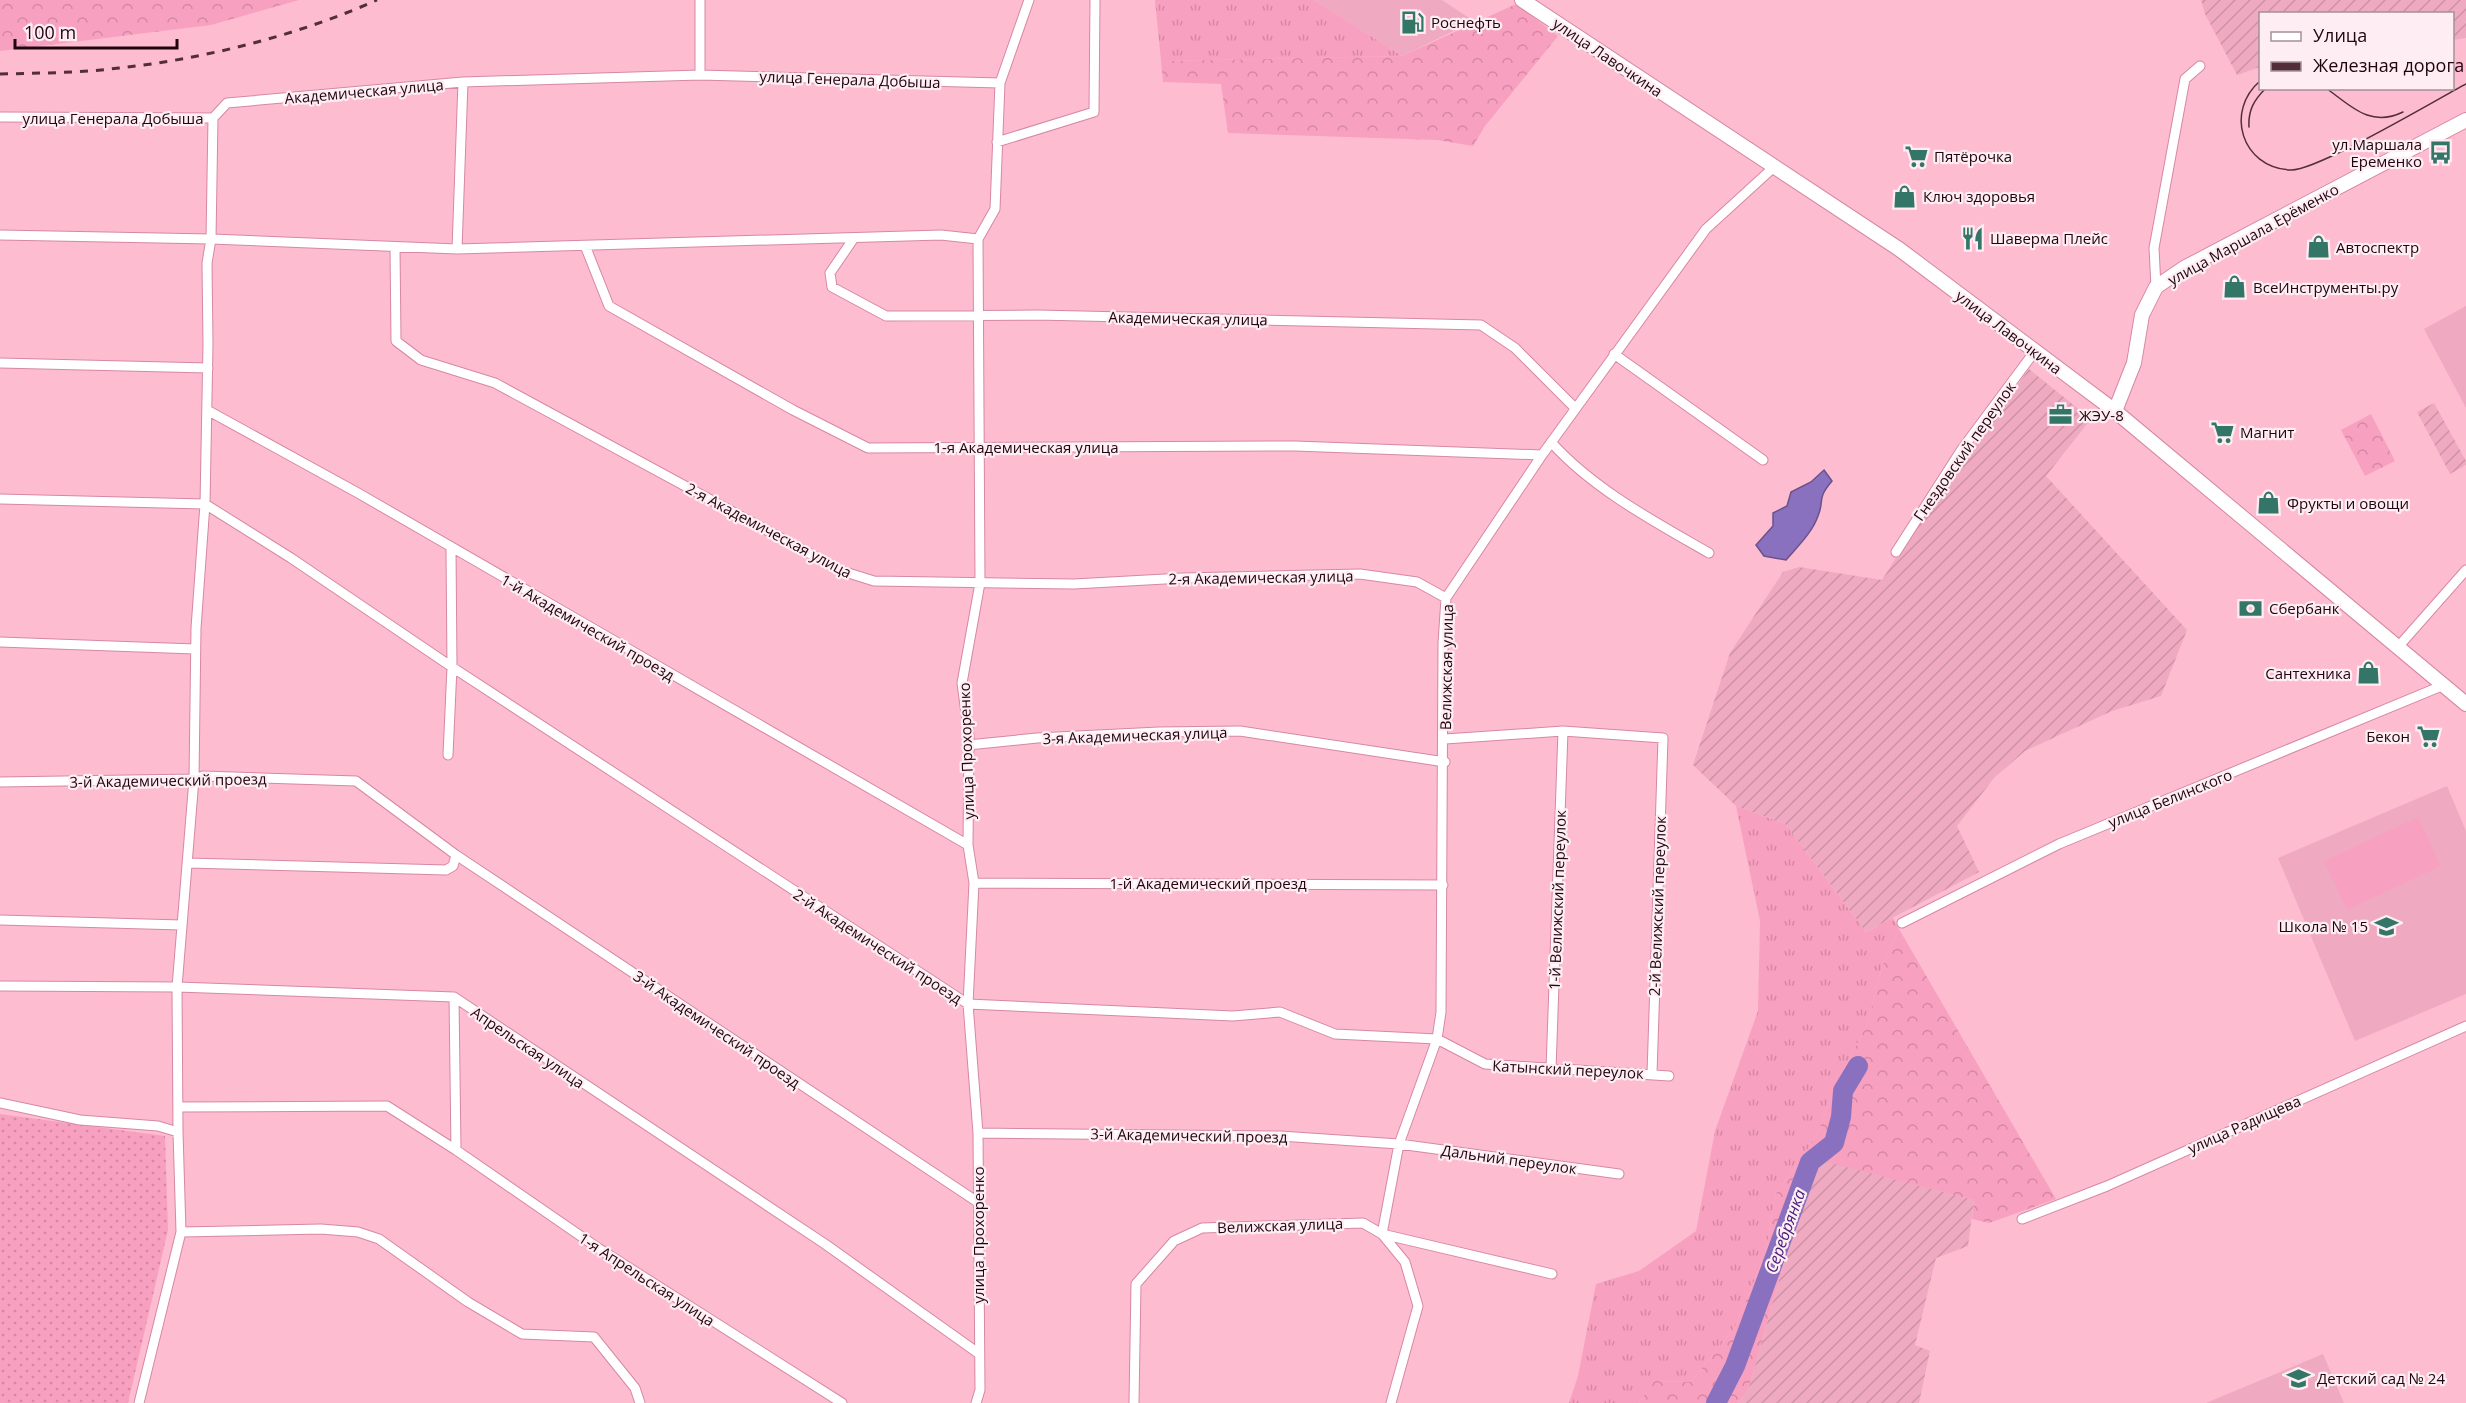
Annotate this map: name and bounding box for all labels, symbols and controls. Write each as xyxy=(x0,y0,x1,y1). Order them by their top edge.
fuel station icon: Роснефть xyxy=(1400,9,1426,35)
scale bar xyxy=(15,12,177,50)
place label: Роснефть xyxy=(1431,12,1501,32)
legend xyxy=(2259,12,2454,90)
street label: улица Лавочкина xyxy=(1549,13,1667,101)
text: 100 m xyxy=(24,20,76,44)
text: Улица xyxy=(2313,23,2367,47)
text: Железная дорога xyxy=(2313,53,2464,77)
street label: улица Генерала Добыша xyxy=(759,66,941,92)
street label: Академическая улица xyxy=(284,74,444,108)
street label: улица Генерала Добыша xyxy=(22,108,204,128)
place label: ул.Маршала Еременко xyxy=(2332,134,2422,171)
bus stop icon: ул.Маршала Еременко xyxy=(2427,140,2453,166)
supermarket icon: Пятёрочка xyxy=(1903,143,1929,169)
place label: Пятёрочка xyxy=(1934,146,2012,166)
street label: улица Маршала Ерёменко xyxy=(2164,179,2342,289)
shop icon: Ключ здоровья xyxy=(1892,183,1918,209)
place label: Ключ здоровья xyxy=(1923,186,2035,206)
restaurant icon: Шаверма Плейс xyxy=(1959,225,1985,251)
place label: Шаверма Плейс xyxy=(1990,228,2108,248)
shop icon: Автоспектр xyxy=(2305,234,2331,260)
place label: Автоспектр xyxy=(2336,237,2419,257)
shop icon: ВсеИнструменты.ру xyxy=(2222,274,2248,300)
place label: ВсеИнструменты.ру xyxy=(2253,277,2399,297)
street label: улица Лавочкина xyxy=(1952,285,2066,379)
street label: Академическая улица xyxy=(1108,307,1268,329)
street label: Гнездовский переулок xyxy=(1908,377,2020,524)
office icon: ЖЭУ-8 xyxy=(2048,402,2074,428)
place label: ЖЭУ-8 xyxy=(2079,405,2124,425)
supermarket icon: Магнит xyxy=(2209,419,2235,445)
place label: Магнит xyxy=(2240,422,2294,442)
street label: 1-я Академическая улица xyxy=(933,437,1119,457)
street label: 2-я Академическая улица xyxy=(683,478,855,582)
shop icon: Фрукты и овощи xyxy=(2256,490,2282,516)
place label: Фрукты и овощи xyxy=(2287,493,2409,513)
street label: 2-я Академическая улица xyxy=(1168,565,1354,589)
street label: 1-й Академический проезд xyxy=(498,569,679,685)
bank icon: Сбербанк xyxy=(2238,595,2264,621)
place label: Сбербанк xyxy=(2269,598,2340,618)
street label: Велижская улица xyxy=(1435,604,1457,730)
shop icon: Сантехника xyxy=(2356,660,2382,686)
place label: Сантехника xyxy=(2265,663,2351,683)
street label: улица Прохоренко xyxy=(954,682,978,820)
street label: 3-я Академическая улица xyxy=(1042,722,1228,748)
supermarket icon: Бекон xyxy=(2415,723,2441,749)
place label: Бекон xyxy=(2366,726,2410,746)
street label: улица Белинского xyxy=(2105,764,2235,832)
street label: 3-й Академический проезд xyxy=(69,768,267,792)
street label: 1-й Велижский переулок xyxy=(1544,809,1570,990)
street label: 2-й Велижский переулок xyxy=(1644,815,1670,996)
street label: 1-й Академический проезд xyxy=(1109,873,1307,893)
street label: 2-й Академический проезд xyxy=(790,884,966,1008)
school or university icon: Школа № 15 xyxy=(2373,913,2399,939)
place label: Школа № 15 xyxy=(2279,916,2368,936)
street label: 3-й Академический проезд xyxy=(630,966,805,1093)
street label: Апрельская улица xyxy=(467,1002,589,1092)
street label: Катынский переулок xyxy=(1492,1055,1644,1083)
street label: улица Радищева xyxy=(2184,1090,2304,1158)
street label: 3-й Академический проезд xyxy=(1090,1123,1288,1147)
street label: Дальний переулок xyxy=(1440,1140,1578,1178)
street label: улица Прохоренко xyxy=(968,1166,988,1304)
water label: Серебрянка xyxy=(1760,1186,1810,1276)
street label: Велижская улица xyxy=(1217,1213,1343,1237)
street label: 1-я Апрельская улица xyxy=(575,1228,719,1330)
school or university icon: Детский сад № 24 xyxy=(2286,1365,2312,1391)
place label: Детский сад № 24 xyxy=(2317,1368,2445,1388)

